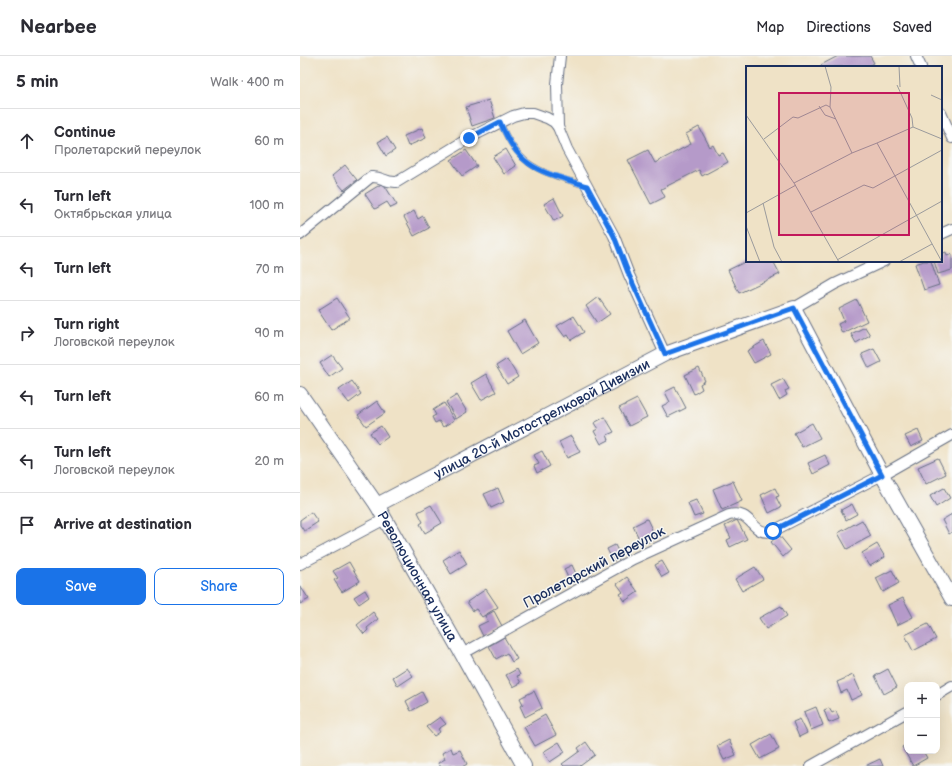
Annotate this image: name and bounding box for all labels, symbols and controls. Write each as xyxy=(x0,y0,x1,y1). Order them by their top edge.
text: Nearbee xyxy=(20,16,97,39)
text: Map xyxy=(756,19,784,36)
text: Directions xyxy=(806,19,871,36)
text: Saved xyxy=(893,19,932,36)
inset map xyxy=(746,66,942,262)
text: 5 min xyxy=(16,72,59,92)
text: Walk · 400 m xyxy=(210,74,284,90)
text: Continue xyxy=(54,123,116,142)
route end xyxy=(460,129,478,147)
icon: ahead xyxy=(16,130,38,152)
text: 60 m xyxy=(254,133,284,149)
text: Пролетарский переулок xyxy=(54,142,201,158)
text: Turn left xyxy=(54,187,111,206)
icon: left xyxy=(16,194,38,216)
text: 100 m xyxy=(249,197,284,213)
text: Октябрьская улица xyxy=(54,206,172,222)
icon: left xyxy=(16,258,38,280)
text: Turn left xyxy=(54,259,111,278)
text: 70 m xyxy=(256,261,284,277)
text: Turn right xyxy=(54,315,119,334)
icon: right xyxy=(16,322,38,344)
text: 90 m xyxy=(255,325,284,341)
text: Логовской переулок xyxy=(54,334,175,350)
street label: улица 20-й Мотострелковой Дивизии xyxy=(431,355,653,482)
icon: left xyxy=(16,386,38,408)
text: Turn left xyxy=(54,387,111,406)
text: 60 m xyxy=(254,389,284,405)
text: Turn left xyxy=(54,443,111,462)
icon: left xyxy=(16,450,38,472)
text: 20 m xyxy=(254,453,284,469)
text: Логовской переулок xyxy=(54,462,175,478)
street label: Революционная улица xyxy=(374,508,462,645)
icon: arrive xyxy=(16,514,38,536)
text: Arrive at destination xyxy=(54,515,192,534)
street label: Пролетарский переулок xyxy=(520,522,668,612)
route start xyxy=(764,522,782,540)
button: Save xyxy=(16,568,146,605)
button: Share xyxy=(154,568,284,605)
map controls xyxy=(904,682,940,754)
button: + xyxy=(904,682,940,718)
button: − xyxy=(904,718,940,754)

